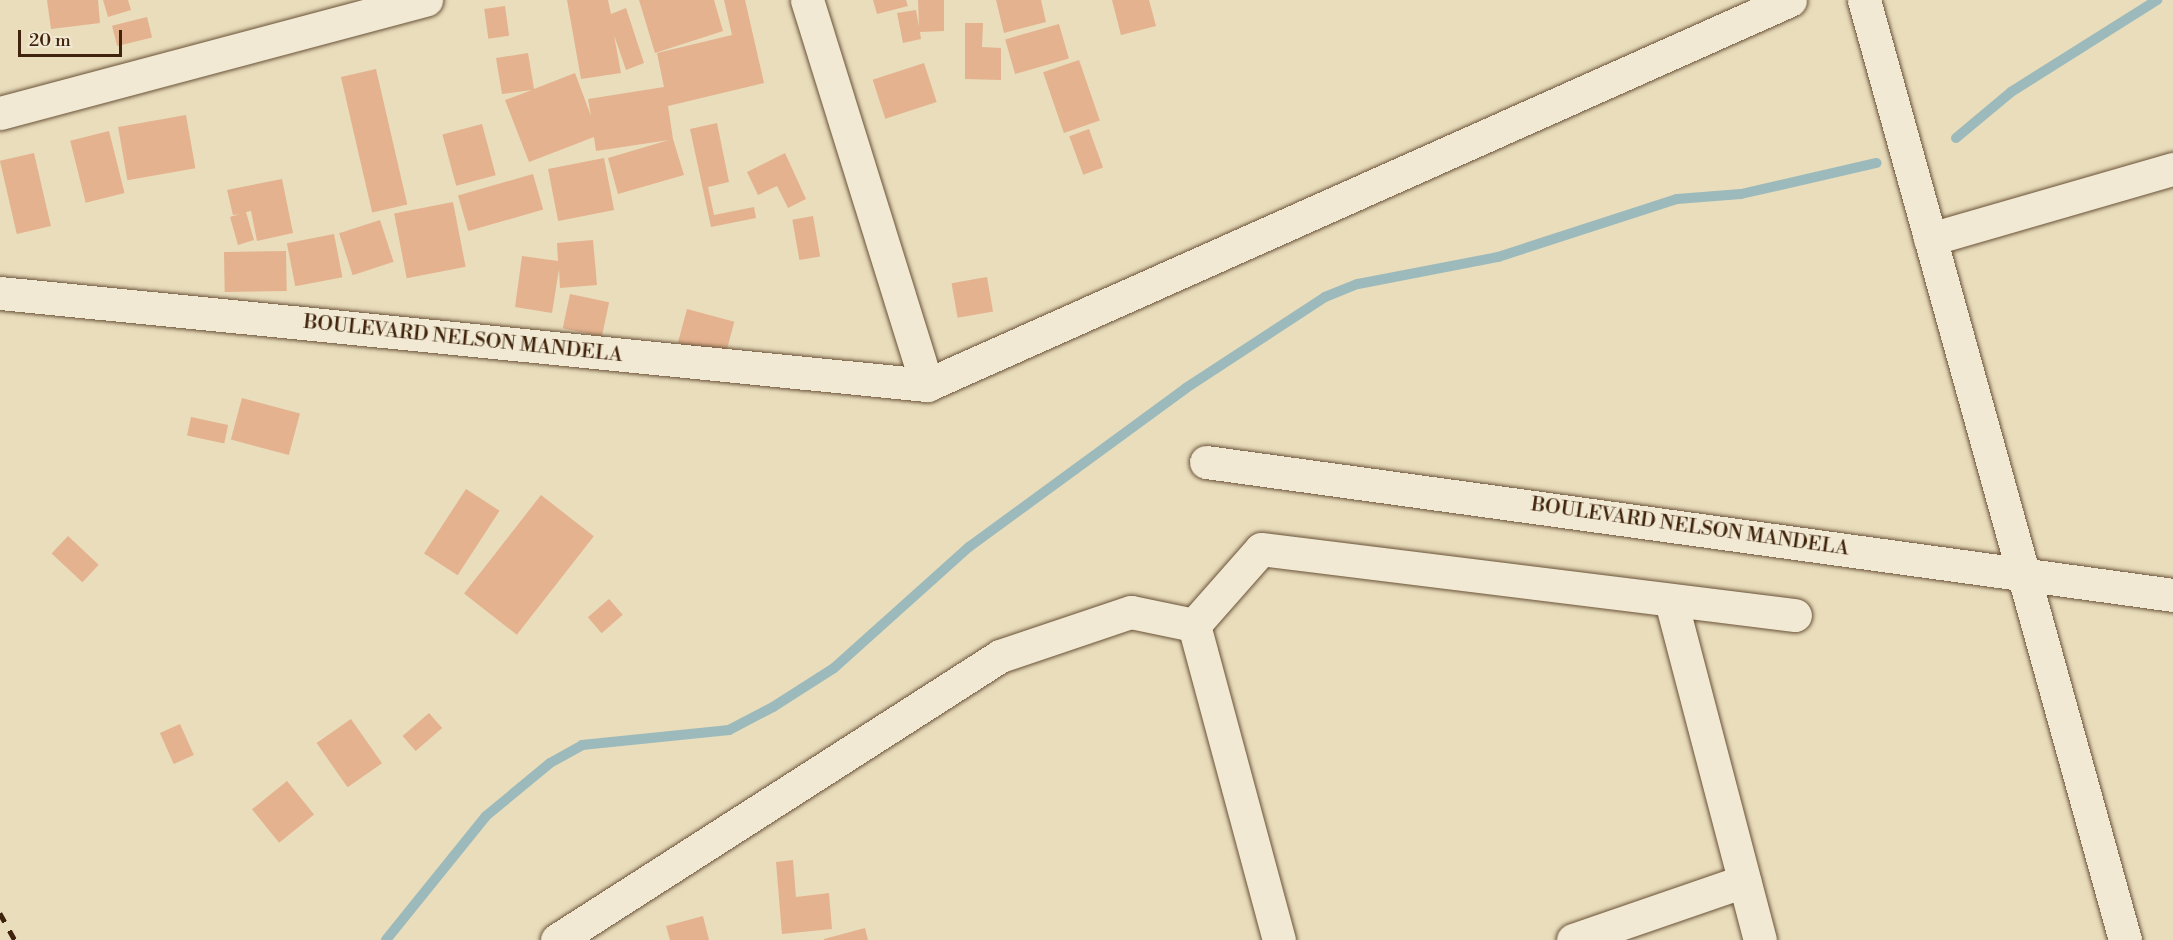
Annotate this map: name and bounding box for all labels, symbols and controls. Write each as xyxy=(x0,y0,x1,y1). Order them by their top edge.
scale bar xyxy=(21,18,124,56)
text: 20 m xyxy=(29,29,71,52)
street label: BOULEVARD NELSON MANDELA xyxy=(302,310,624,368)
street label: BOULEVARD NELSON MANDELA xyxy=(1530,493,1850,561)

